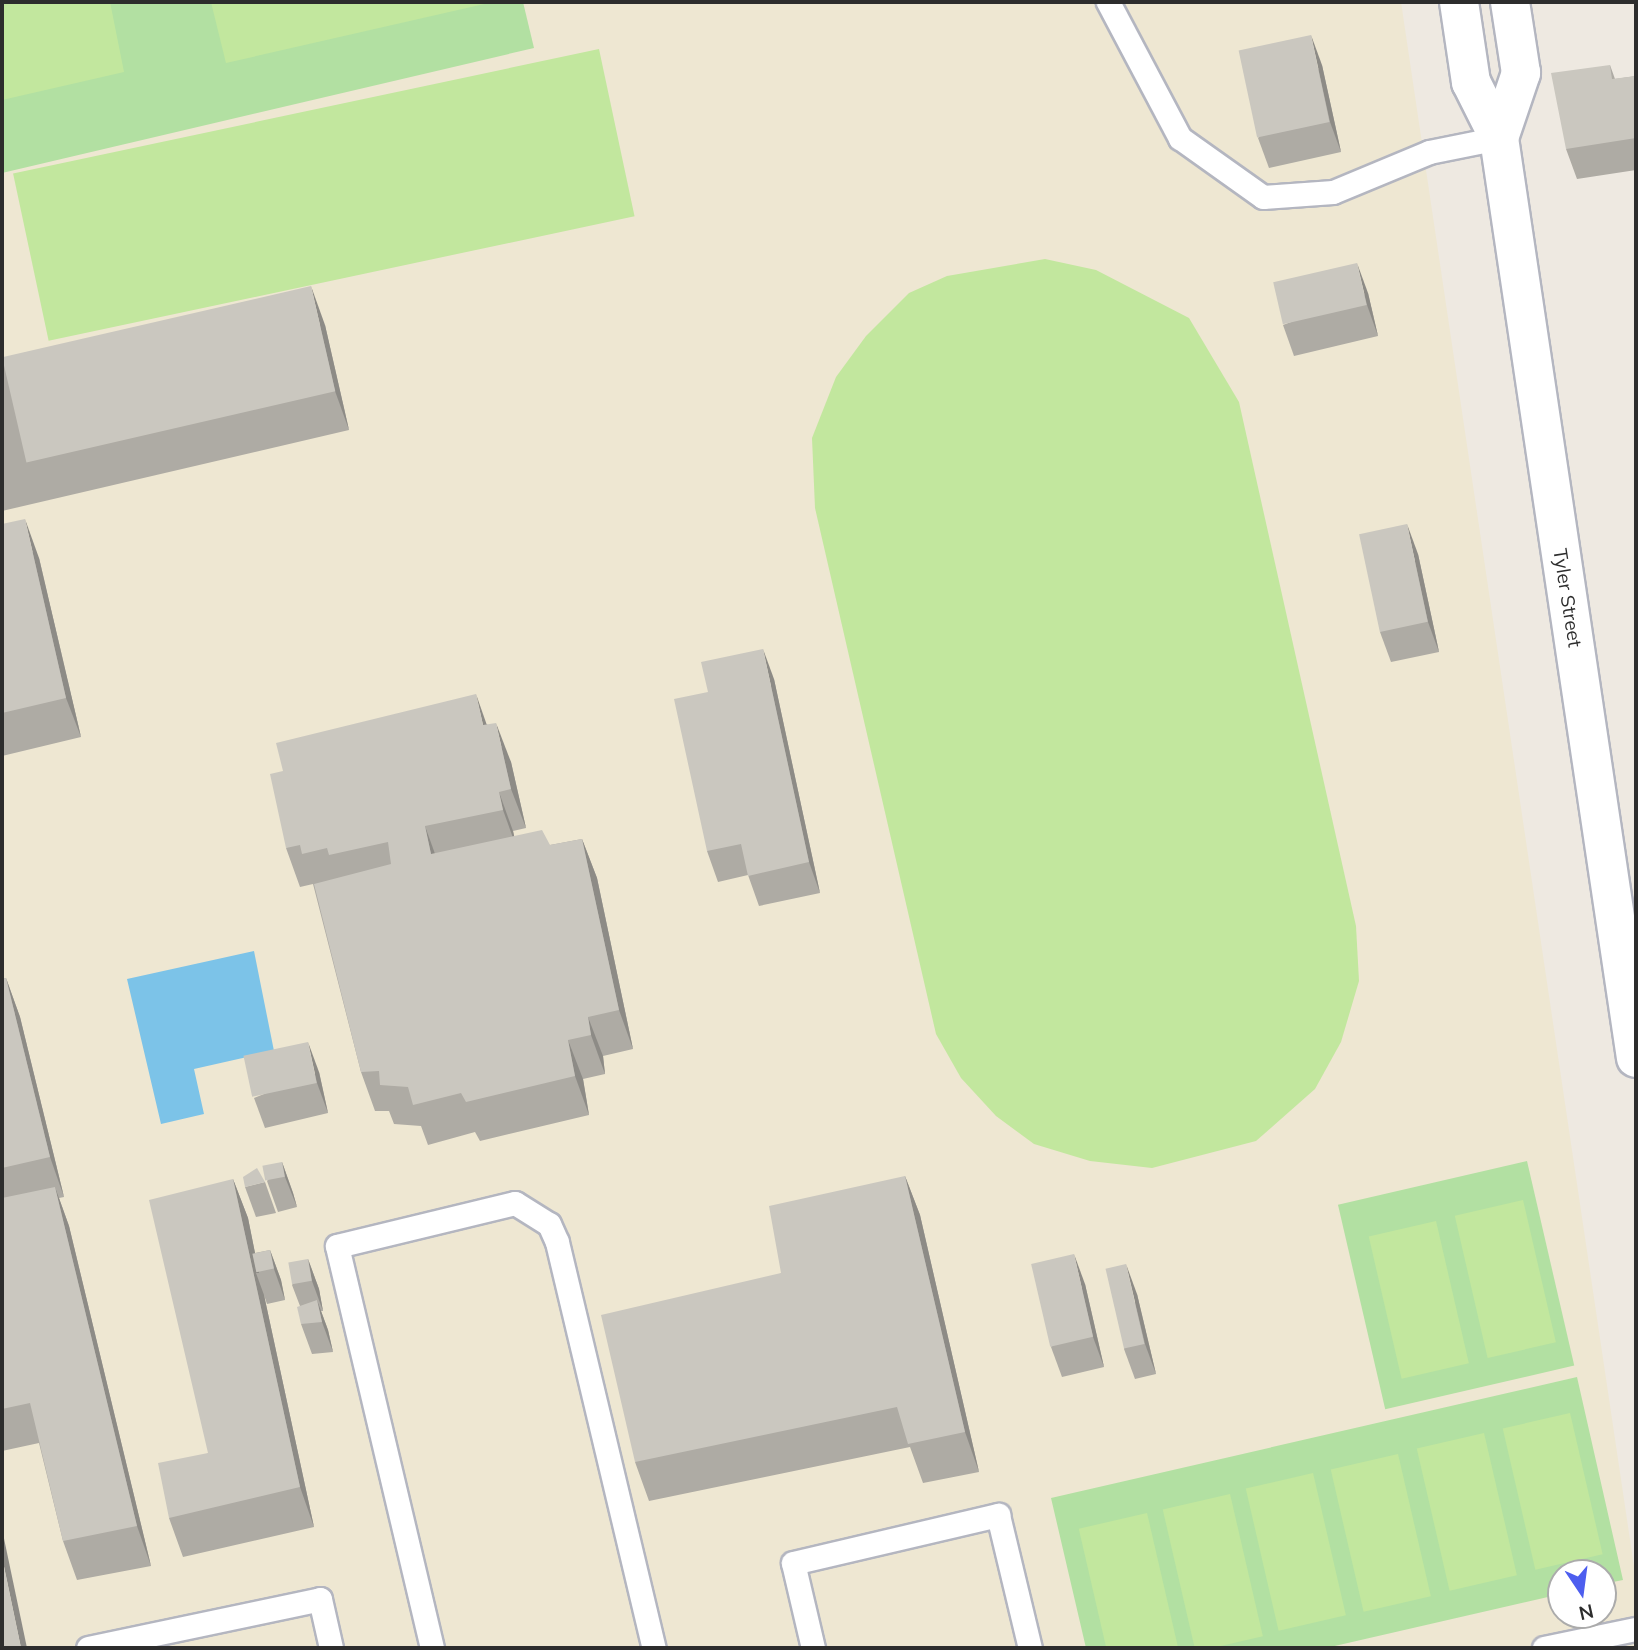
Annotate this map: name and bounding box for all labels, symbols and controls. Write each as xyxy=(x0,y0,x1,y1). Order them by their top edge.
street label: Tyler Street xyxy=(1548,547,1586,649)
north arrow xyxy=(1547,1559,1617,1629)
text: N xyxy=(1577,1599,1596,1626)

